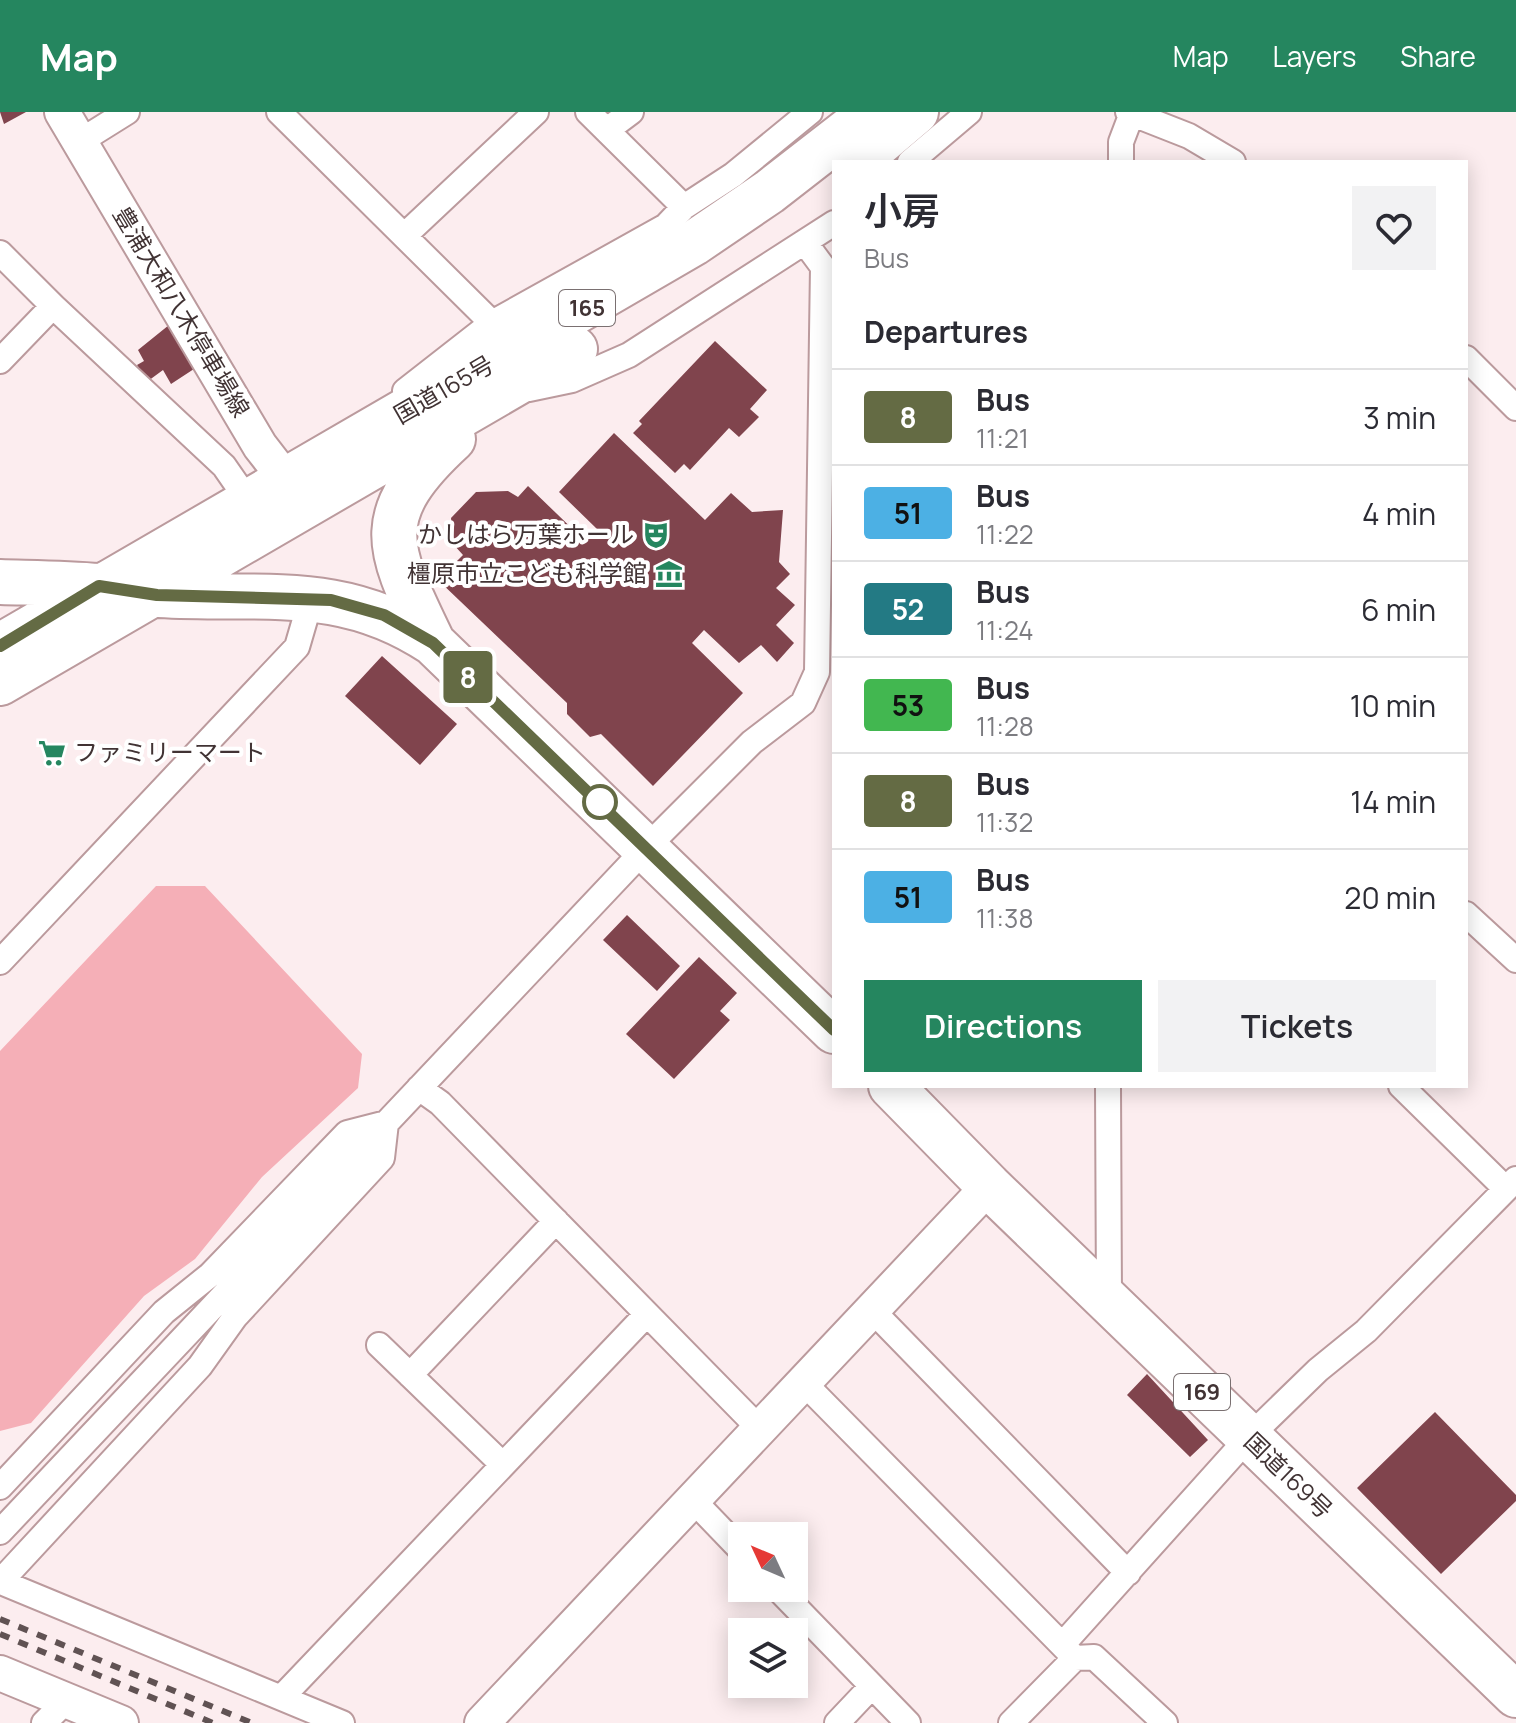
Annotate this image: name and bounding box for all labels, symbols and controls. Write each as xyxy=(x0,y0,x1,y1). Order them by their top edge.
text: Map xyxy=(40,30,118,82)
text: Map xyxy=(1173,37,1229,75)
text: Layers xyxy=(1273,37,1356,75)
text: Share xyxy=(1400,37,1476,75)
text: 小房 xyxy=(864,184,940,236)
button: heart xyxy=(1352,186,1436,270)
street label: 豊浦大和八木停車場線 xyxy=(106,200,258,423)
text: Bus xyxy=(864,240,909,276)
road number: 165 xyxy=(559,290,615,326)
text: Departures xyxy=(864,311,1028,352)
street label: 国道165号 xyxy=(387,347,499,431)
text: Bus xyxy=(976,379,1030,420)
text: 3 min xyxy=(1363,397,1436,438)
text: 8 xyxy=(899,398,917,436)
text: 11:21 xyxy=(976,420,1029,456)
text: Bus xyxy=(976,475,1030,516)
text: 4 min xyxy=(1362,493,1436,534)
text: 51 xyxy=(894,494,922,532)
text: 11:22 xyxy=(976,516,1034,552)
place label: かしはら万葉ホール xyxy=(418,517,634,550)
theatre icon: かしはら万葉ホール xyxy=(641,520,671,550)
place label: 橿原市立こども科学館 xyxy=(407,556,647,589)
museum icon: 橿原市立こども科学館 xyxy=(654,559,684,589)
text: Bus xyxy=(976,571,1030,612)
text: 6 min xyxy=(1361,589,1436,630)
text: 52 xyxy=(892,590,924,628)
text: 11:24 xyxy=(976,612,1034,648)
line badge: 8 xyxy=(442,651,494,703)
text: 8 xyxy=(459,658,477,696)
text: Bus xyxy=(976,667,1030,708)
text: 10 min xyxy=(1350,685,1436,726)
text: 53 xyxy=(892,686,924,724)
text: 11:28 xyxy=(976,708,1034,744)
place label: ファミリーマート xyxy=(74,735,266,768)
supermarket icon: ファミリーマート xyxy=(37,738,67,768)
text: Bus xyxy=(976,763,1030,804)
text: 14 min xyxy=(1350,781,1436,822)
text: 8 xyxy=(899,782,917,820)
unlabelled marker xyxy=(583,785,617,819)
text: 11:32 xyxy=(976,804,1033,840)
text: Bus xyxy=(976,859,1030,900)
text: 20 min xyxy=(1344,877,1436,918)
text: 51 xyxy=(894,878,922,916)
text: 11:38 xyxy=(976,900,1034,936)
button: Directions xyxy=(864,980,1142,1072)
button: Tickets xyxy=(1158,980,1436,1072)
road number: 169 xyxy=(1174,1374,1230,1410)
street label: 国道169号 xyxy=(1238,1425,1340,1525)
north arrow xyxy=(728,1522,808,1602)
map controls xyxy=(728,1522,808,1698)
button: layers xyxy=(728,1618,808,1698)

